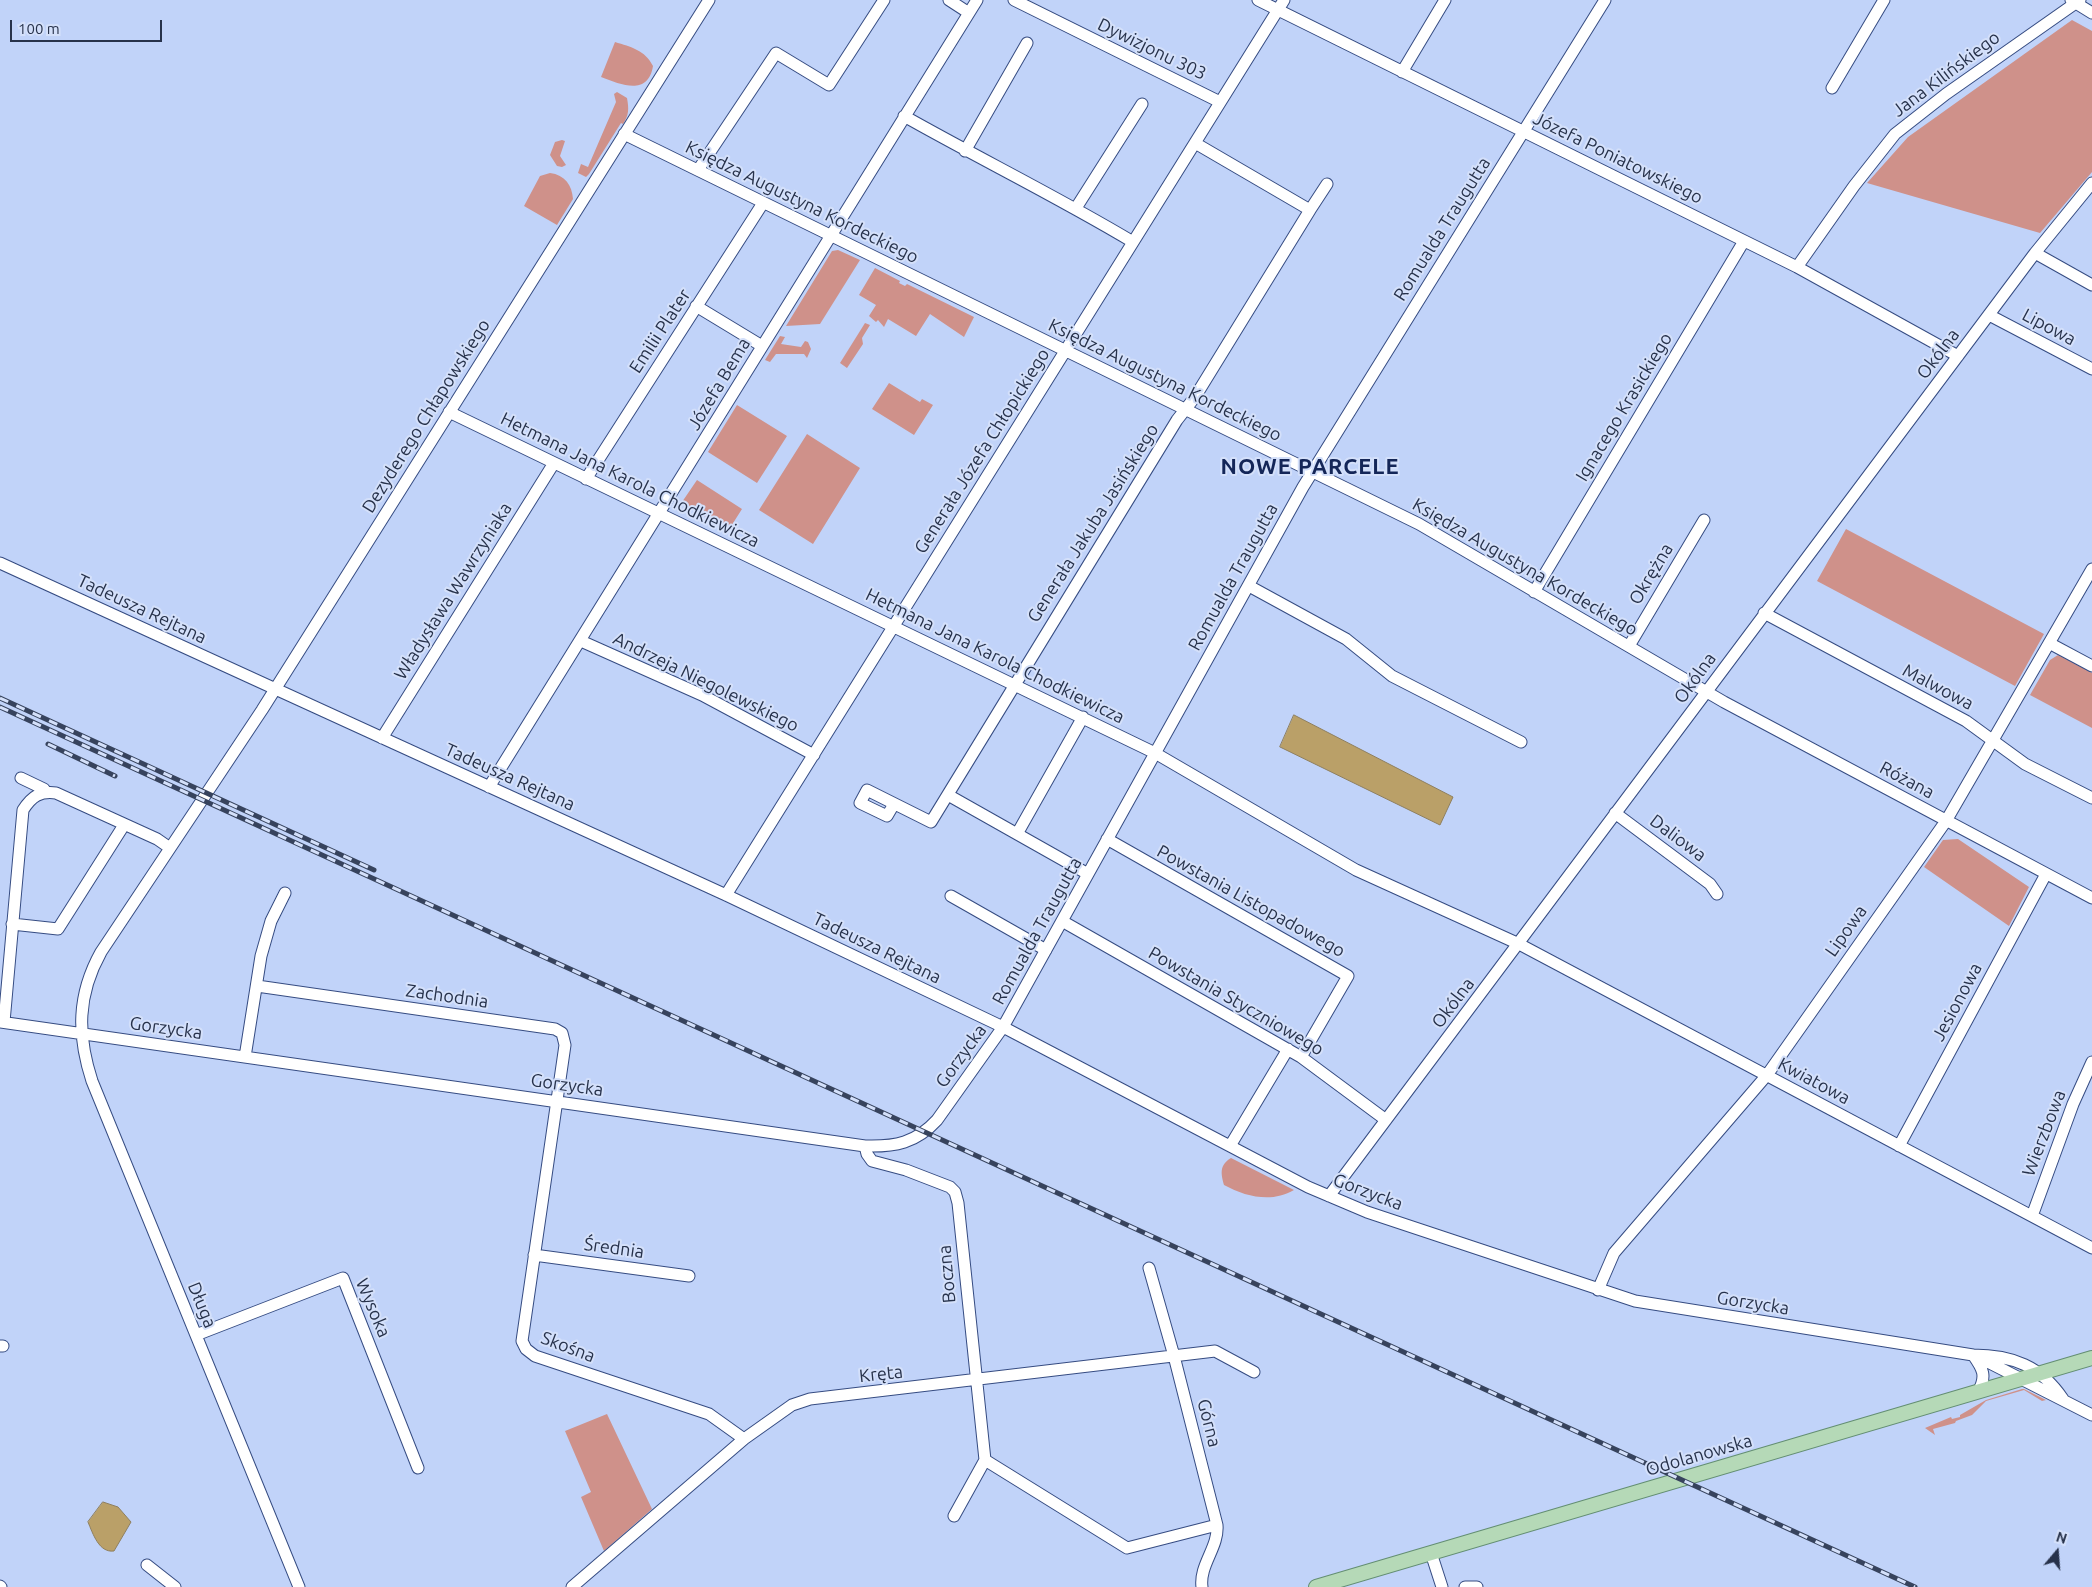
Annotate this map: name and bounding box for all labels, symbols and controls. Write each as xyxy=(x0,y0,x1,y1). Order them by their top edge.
scale bar xyxy=(12,10,165,42)
street label: Dywizjonu 303 xyxy=(1094,13,1210,85)
text: 100 m xyxy=(18,20,60,37)
street label: Jana Kilińskiego xyxy=(1888,27,2004,121)
street label: Józefa Poniatowskiego xyxy=(1530,108,1706,208)
street label: Księdza Augustyna Kordeckiego xyxy=(682,136,922,268)
street label: Romualda Traugutta xyxy=(1389,153,1495,305)
street label: Emilii Plater xyxy=(625,285,695,377)
street label: Lipowa xyxy=(2018,304,2080,350)
street label: Księdza Augustyna Kordeckiego xyxy=(1045,314,1285,446)
street label: Dezyderego Chłapowskiego xyxy=(357,315,495,517)
street label: Okólna xyxy=(1912,325,1964,383)
street label: Ignacego Krasickiego xyxy=(1571,329,1677,485)
street label: Józefa Bema xyxy=(683,334,755,434)
street label: Generała Józefa Chłopickiego xyxy=(910,344,1054,558)
street label: Hetmana Jana Karola Chodkiewicza xyxy=(497,408,763,552)
street label: Generała Jakuba Jasińskiego xyxy=(1023,420,1163,626)
district label: NOWE PARCELE xyxy=(1219,454,1401,480)
street label: Księdza Augustyna Kordeckiego xyxy=(1409,494,1641,640)
street label: Władysława Wawrzyniaka xyxy=(390,498,516,684)
street label: Romualda Traugutta xyxy=(1184,500,1282,654)
street label: Okrężna xyxy=(1624,539,1678,609)
street label: Tadeusza Rejtana xyxy=(74,570,210,648)
street label: Hetmana Jana Karola Chodkiewicza xyxy=(862,584,1128,728)
street label: Andrzeja Niegolewskiego xyxy=(610,628,802,736)
street label: Okólna xyxy=(1669,648,1721,708)
street label: Malwowa xyxy=(1899,659,1977,715)
street label: Tadeusza Rejtana xyxy=(442,739,578,815)
street label: Różana xyxy=(1876,757,1938,803)
street label: Daliowa xyxy=(1646,810,1710,866)
street label: Powstania Listopadowego xyxy=(1153,840,1349,962)
street label: Romualda Traugutta xyxy=(988,854,1086,1008)
street label: Lipowa xyxy=(1821,901,1871,961)
street label: Tadeusza Rejtana xyxy=(809,908,945,988)
street label: Powstania Styczniowego xyxy=(1144,942,1328,1060)
street label: Jesionowa xyxy=(1927,959,1987,1045)
street label: Okólna xyxy=(1427,974,1479,1032)
street label: Zachodnia xyxy=(404,980,490,1012)
street label: Gorzycka xyxy=(128,1012,204,1044)
street label: Gorzycka xyxy=(931,1020,991,1092)
street label: Kwiatowa xyxy=(1774,1053,1854,1109)
street label: Gorzycka xyxy=(529,1069,605,1101)
street label: Wierzbowa xyxy=(2018,1087,2070,1179)
street label: Gorzycka xyxy=(1330,1169,1406,1215)
street label: Średnia xyxy=(582,1233,646,1263)
street label: Boczna xyxy=(934,1244,960,1304)
street label: Wysoka xyxy=(351,1275,395,1341)
street label: Długa xyxy=(183,1279,221,1331)
street label: Gorzycka xyxy=(1715,1287,1791,1319)
street label: Skośna xyxy=(538,1327,598,1367)
street label: Kręta xyxy=(858,1361,904,1387)
street label: Górna xyxy=(1193,1397,1225,1449)
street label: Odolanowska xyxy=(1643,1429,1755,1481)
north arrow xyxy=(2032,1527,2082,1577)
text: N xyxy=(2054,1529,2069,1547)

